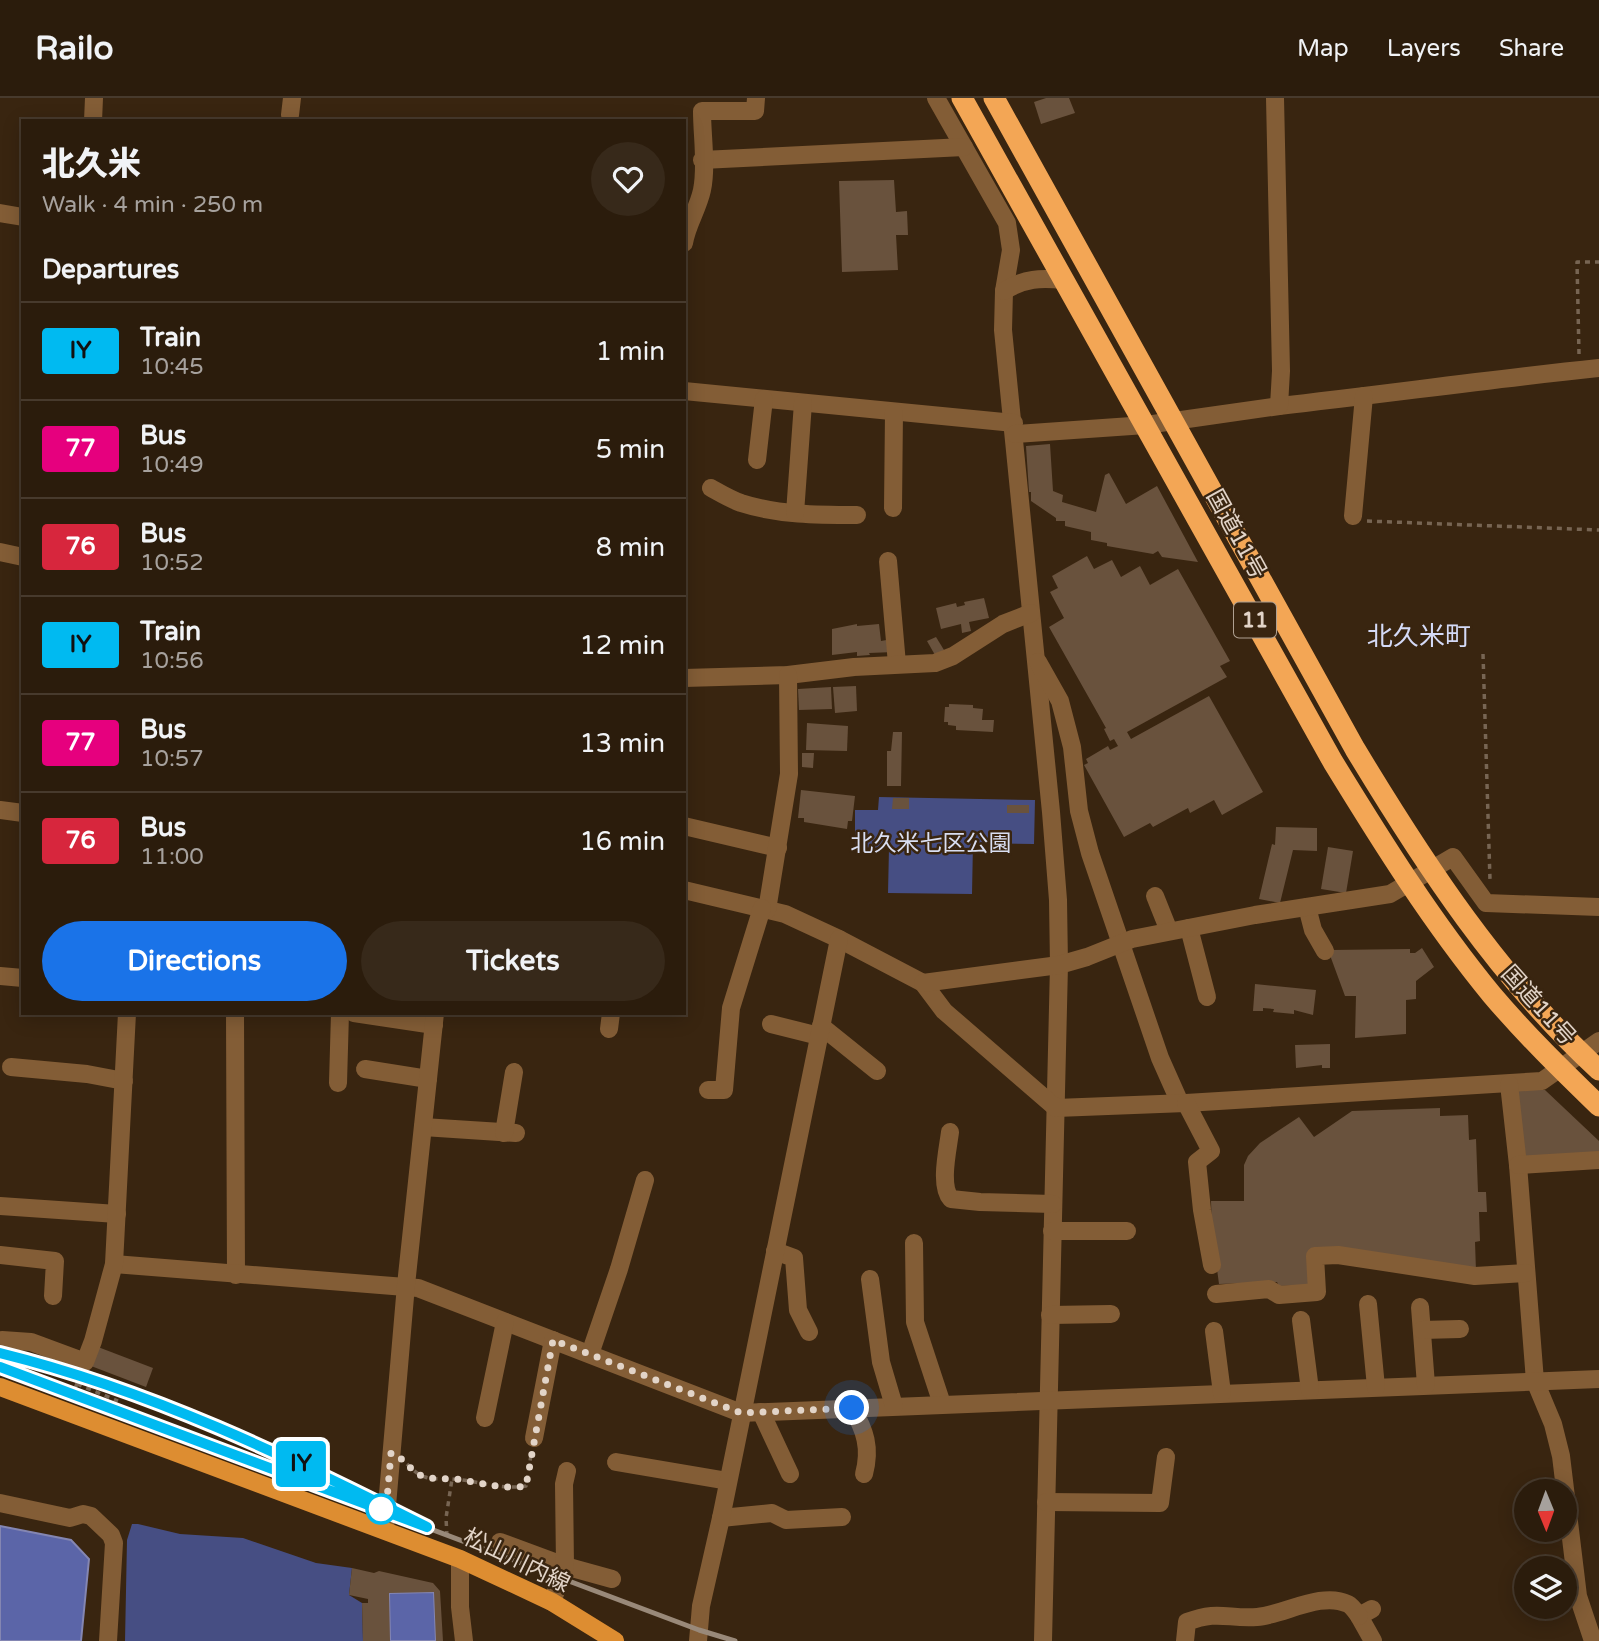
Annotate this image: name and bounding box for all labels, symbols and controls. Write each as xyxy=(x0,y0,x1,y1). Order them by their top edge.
text: Railo xyxy=(35,29,114,68)
text: Map xyxy=(1297,34,1349,63)
text: Layers xyxy=(1387,34,1461,63)
text: Share xyxy=(1499,34,1564,63)
button: heart xyxy=(591,142,665,216)
text: 北久米 xyxy=(42,145,141,184)
text: Walk · 4 min · 250 m xyxy=(42,191,263,219)
text: Departures xyxy=(42,254,179,285)
text: Train xyxy=(140,322,201,353)
text: IY xyxy=(69,336,92,365)
text: 1 min xyxy=(596,336,665,367)
text: 10:45 xyxy=(140,353,204,381)
text: Bus xyxy=(140,420,186,451)
text: 77 xyxy=(65,434,96,463)
text: 5 min xyxy=(596,434,665,465)
text: 10:49 xyxy=(140,451,204,479)
street label: 国道11号 xyxy=(1200,485,1272,584)
text: Bus xyxy=(140,518,186,549)
text: 76 xyxy=(65,532,96,561)
text: 8 min xyxy=(596,532,665,563)
text: 10:52 xyxy=(140,549,204,577)
road number: 11 xyxy=(1234,602,1276,638)
text: Train xyxy=(140,616,201,647)
district label: 北久米町 xyxy=(1367,621,1471,652)
text: IY xyxy=(69,630,92,659)
text: 12 min xyxy=(579,630,665,661)
text: 10:56 xyxy=(140,647,204,675)
text: Bus xyxy=(140,714,186,745)
text: 77 xyxy=(65,728,96,757)
text: 13 min xyxy=(579,728,665,759)
text: 10:57 xyxy=(140,745,204,773)
text: Bus xyxy=(140,812,186,843)
text: 76 xyxy=(65,826,96,855)
text: 16 min xyxy=(579,826,665,857)
park label: 北久米七区公園 xyxy=(851,830,1012,858)
text: 11:00 xyxy=(140,843,204,871)
button: Directions xyxy=(42,921,347,1001)
button: Tickets xyxy=(361,921,665,1001)
street label: 国道11号 xyxy=(1495,960,1581,1051)
your location xyxy=(834,1390,869,1425)
line badge: IY xyxy=(270,1441,332,1487)
text: IY xyxy=(290,1449,312,1478)
north arrow xyxy=(1514,1479,1577,1542)
map controls xyxy=(1514,1479,1577,1619)
unlabelled marker xyxy=(366,1494,396,1524)
street label: 松山川内線 xyxy=(459,1523,574,1599)
button: layers xyxy=(1514,1556,1577,1619)

